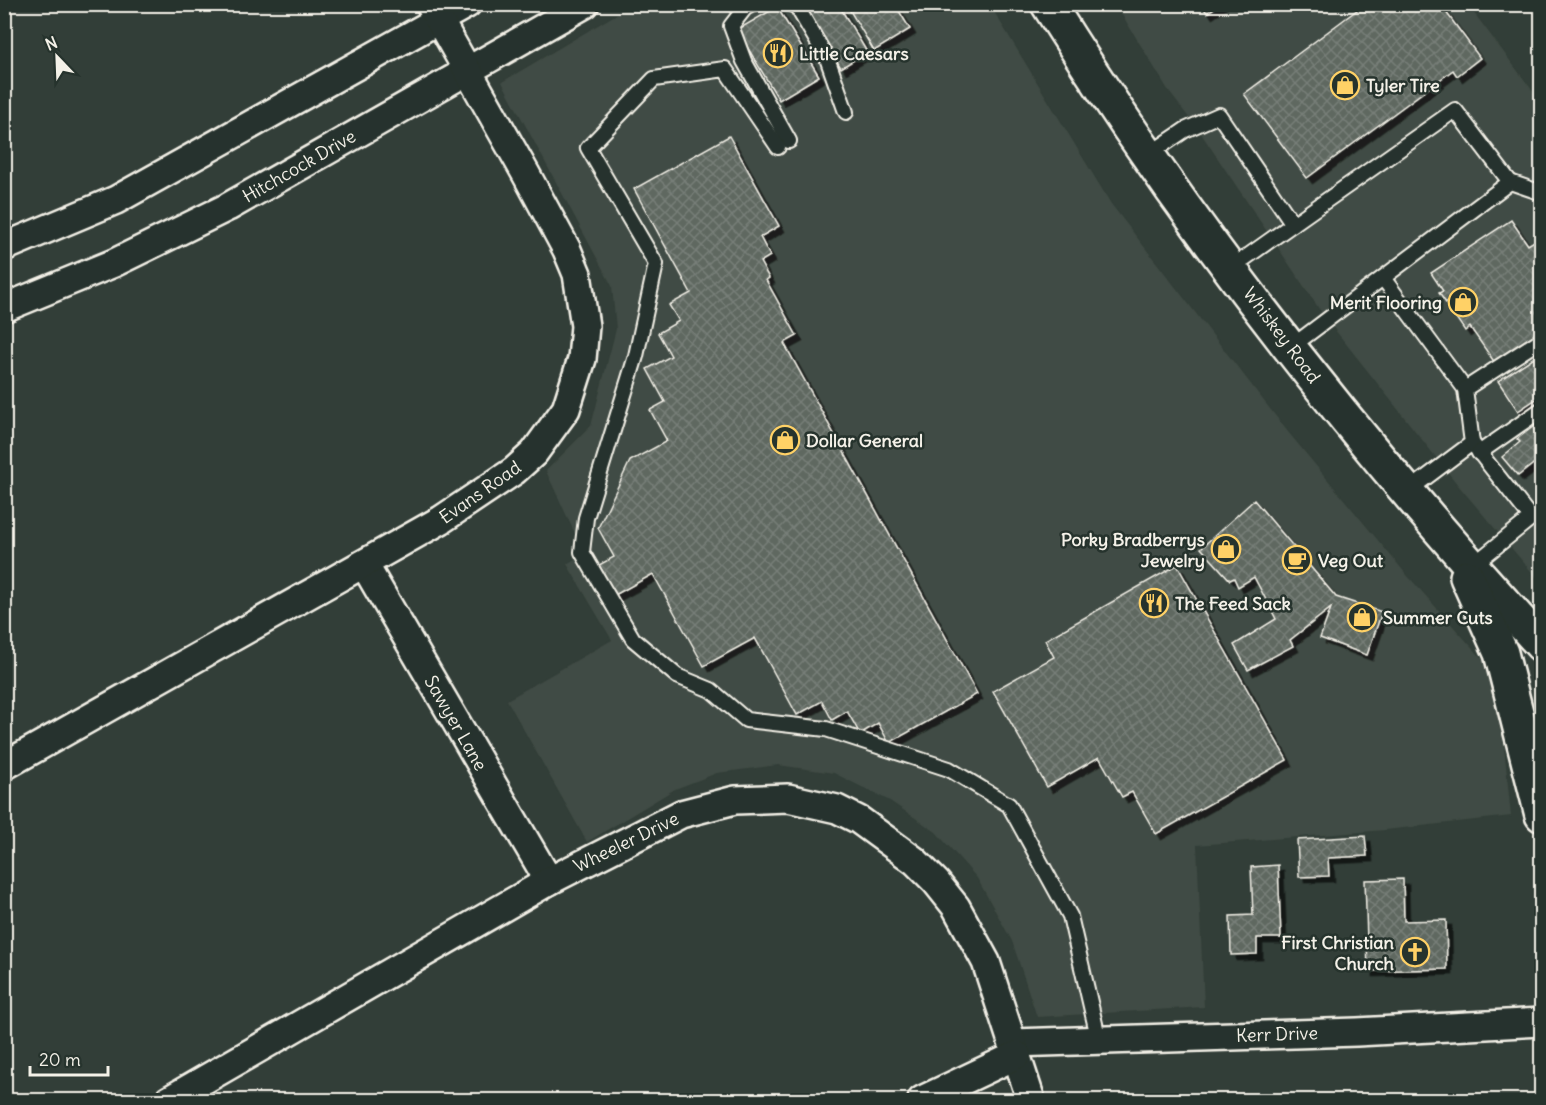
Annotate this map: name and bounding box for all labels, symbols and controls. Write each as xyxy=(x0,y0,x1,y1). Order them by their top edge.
north arrow xyxy=(27,27,87,87)
text: N xyxy=(42,32,60,55)
restaurant icon: Little Caesars xyxy=(762,37,794,69)
place label: Little Caesars xyxy=(799,42,909,65)
shop icon: Tyler Tire xyxy=(1329,69,1361,101)
place label: Tyler Tire xyxy=(1366,74,1440,97)
street label: Hitchcock Drive xyxy=(238,124,360,208)
street label: Whiskey Road xyxy=(1238,282,1326,388)
shop icon: Merit Flooring xyxy=(1447,286,1479,318)
place label: Merit Flooring xyxy=(1330,291,1442,314)
shop icon: Dollar General xyxy=(769,424,801,456)
place label: Dollar General xyxy=(806,429,923,452)
street label: Evans Road xyxy=(435,455,526,528)
place label: Porky Bradberrys Jewelry xyxy=(1061,528,1205,572)
shop icon: Porky Bradberrys Jewelry xyxy=(1210,533,1242,565)
cafe icon: Veg Out xyxy=(1281,544,1313,576)
place label: Veg Out xyxy=(1318,549,1384,572)
restaurant icon: The Feed Sack xyxy=(1138,587,1170,619)
place label: The Feed Sack xyxy=(1175,592,1291,615)
shop icon: Summer Cuts xyxy=(1346,601,1378,633)
place label: Summer Cuts xyxy=(1383,606,1493,629)
street label: Sawyer Lane xyxy=(420,671,492,775)
street label: Wheeler Drive xyxy=(570,807,682,877)
place label: First Christian Church xyxy=(1281,931,1395,975)
church icon: First Christian Church xyxy=(1399,936,1431,968)
street label: Kerr Drive xyxy=(1236,1021,1318,1047)
scale bar xyxy=(30,1039,108,1077)
text: 20 m xyxy=(39,1048,81,1071)

